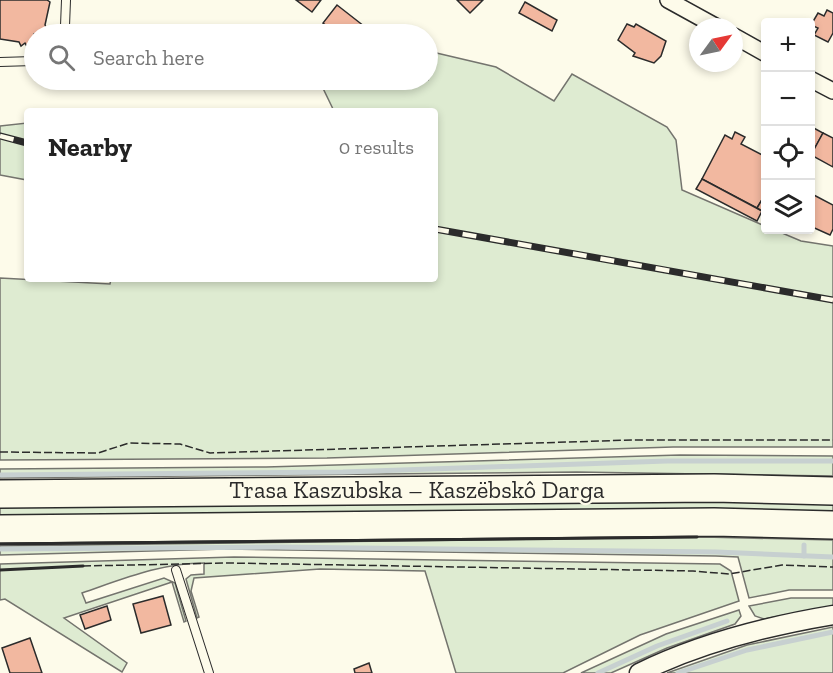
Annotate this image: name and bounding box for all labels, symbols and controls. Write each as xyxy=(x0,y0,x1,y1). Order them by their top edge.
north arrow xyxy=(689,18,743,72)
map controls xyxy=(761,18,815,234)
button: + xyxy=(761,18,815,72)
search box xyxy=(24,24,438,90)
icon: search xyxy=(45,41,78,74)
text: Search here xyxy=(93,44,204,71)
button: − xyxy=(761,72,815,126)
button: locate xyxy=(761,126,815,180)
text: Nearby xyxy=(48,131,132,163)
text: 0 results xyxy=(339,135,414,159)
button: layers xyxy=(761,180,815,234)
street label: Trasa Kaszubska – Kaszëbskô Darga xyxy=(229,475,605,504)

